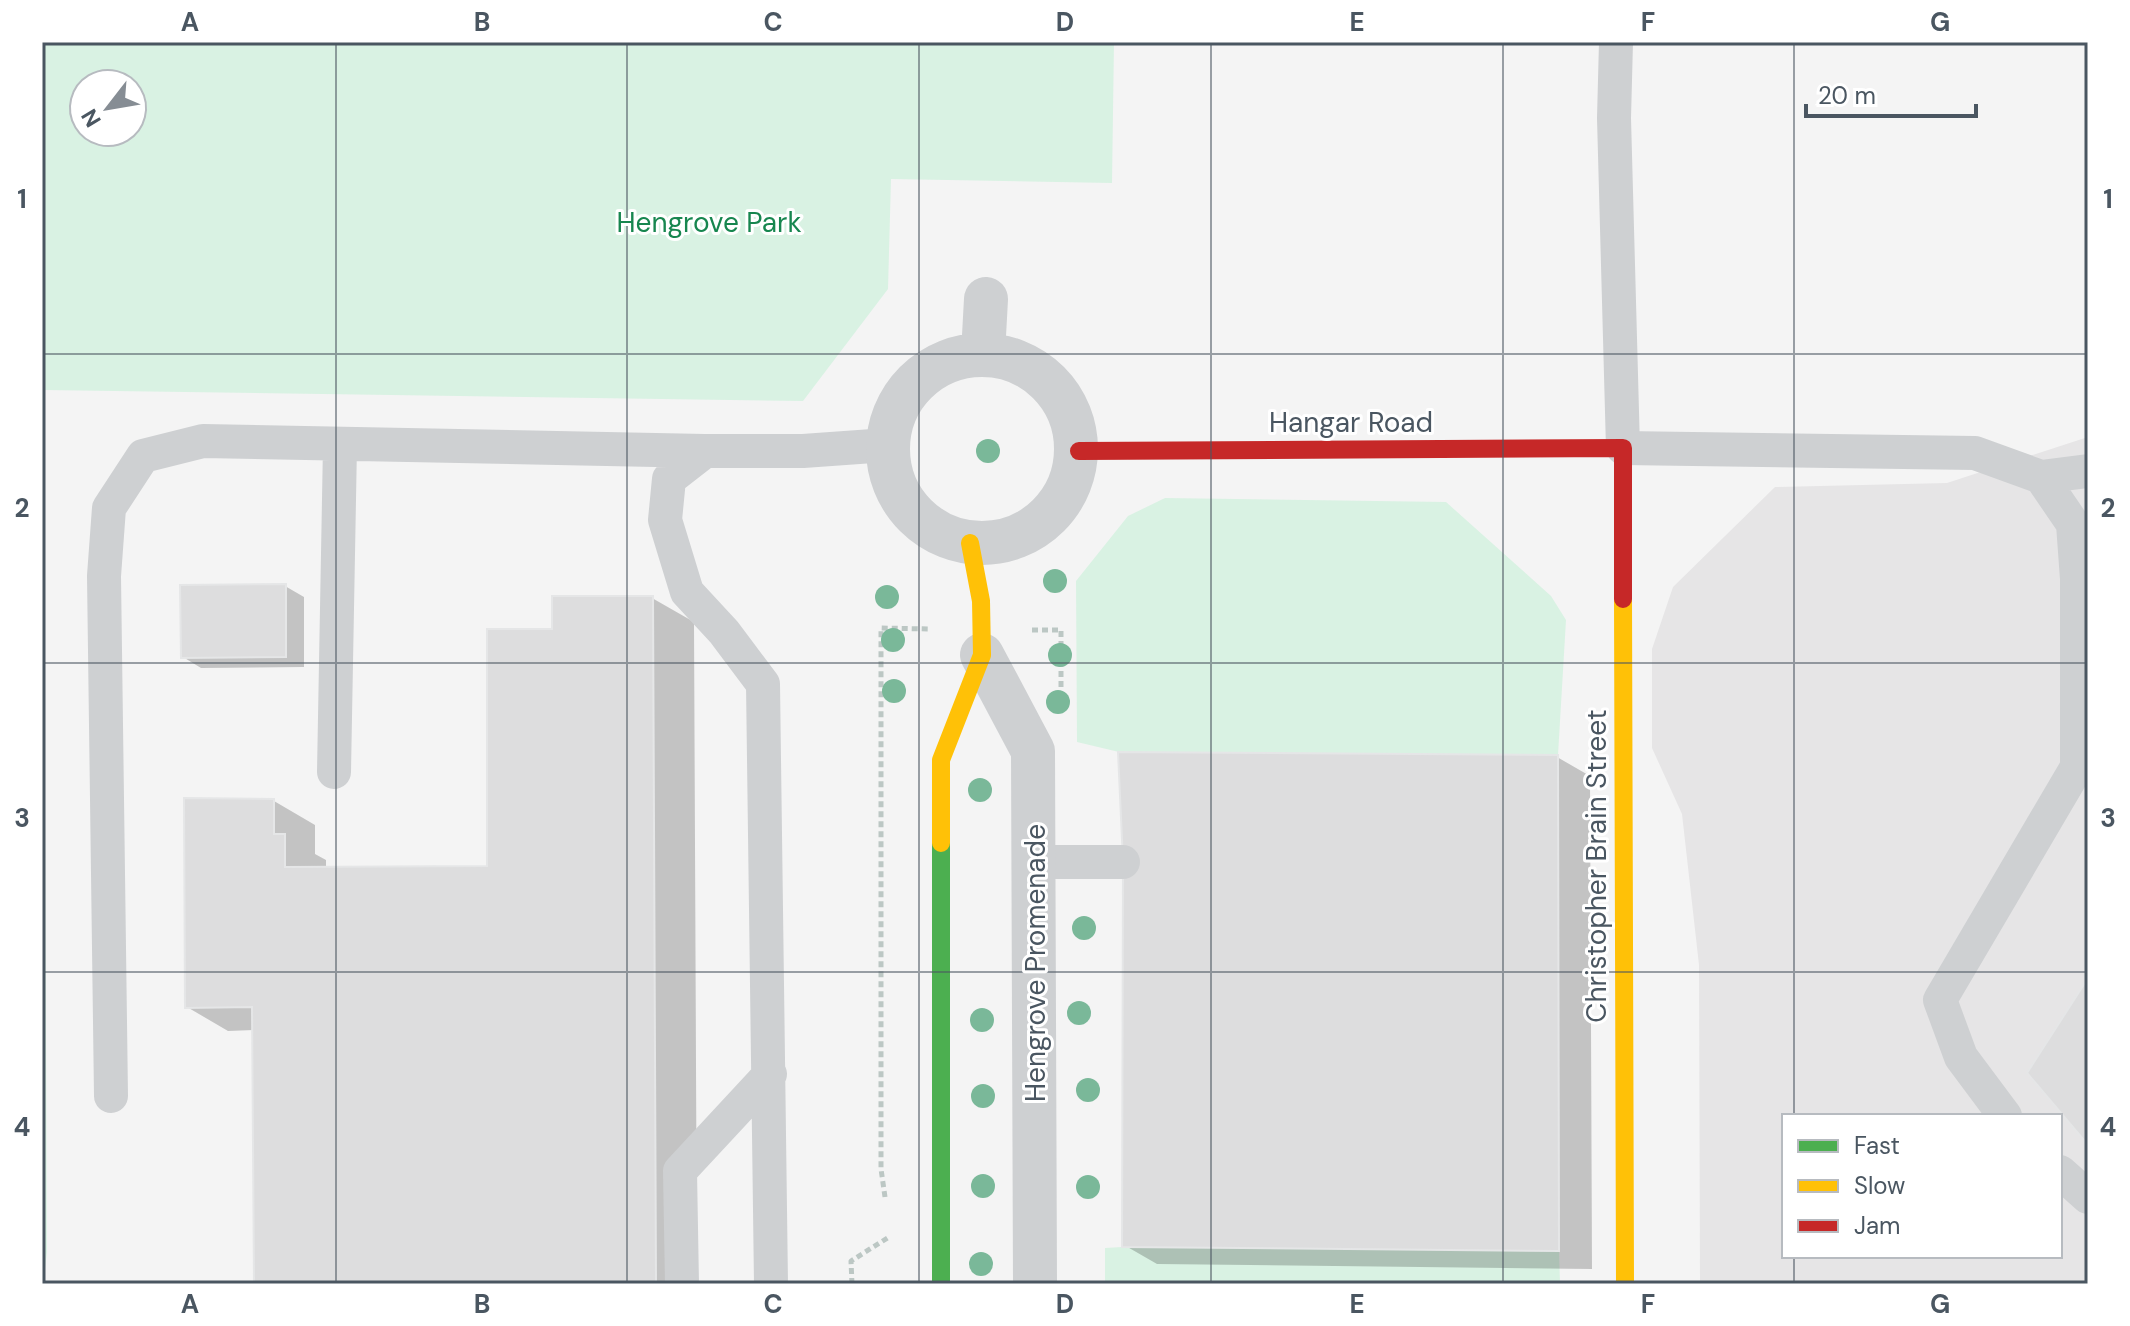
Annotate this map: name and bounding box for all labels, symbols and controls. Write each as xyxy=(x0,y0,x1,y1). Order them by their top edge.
text: A xyxy=(181,5,199,39)
text: B xyxy=(474,5,490,39)
text: C xyxy=(763,5,783,39)
text: D xyxy=(1056,5,1074,39)
text: E xyxy=(1349,5,1365,39)
text: F xyxy=(1641,5,1655,39)
text: G xyxy=(1930,5,1950,39)
north arrow xyxy=(68,68,148,148)
scale bar xyxy=(1806,68,1976,118)
text: 20 m xyxy=(1818,80,1876,111)
text: N xyxy=(75,104,108,132)
text: 1 xyxy=(17,182,27,216)
text: 1 xyxy=(2103,182,2113,216)
park label: Hengrove Park xyxy=(616,204,802,241)
street label: Hangar Road xyxy=(1269,404,1433,441)
text: 2 xyxy=(14,491,30,525)
text: 2 xyxy=(2100,491,2116,525)
street label: Christopher Brain Street xyxy=(1578,709,1615,1023)
text: 3 xyxy=(14,801,30,835)
text: 3 xyxy=(2100,801,2116,835)
street label: Hengrove Promenade xyxy=(1017,824,1054,1102)
text: 4 xyxy=(14,1110,30,1144)
text: 4 xyxy=(2100,1110,2116,1144)
legend xyxy=(1782,1114,2062,1258)
text: Fast xyxy=(1854,1130,1900,1161)
text: Slow xyxy=(1854,1170,1905,1201)
text: Jam xyxy=(1854,1210,1900,1241)
text: A xyxy=(181,1287,199,1321)
text: B xyxy=(474,1287,490,1321)
text: C xyxy=(763,1287,783,1321)
text: D xyxy=(1056,1287,1074,1321)
text: E xyxy=(1349,1287,1365,1321)
text: F xyxy=(1641,1287,1655,1321)
text: G xyxy=(1930,1287,1950,1321)

